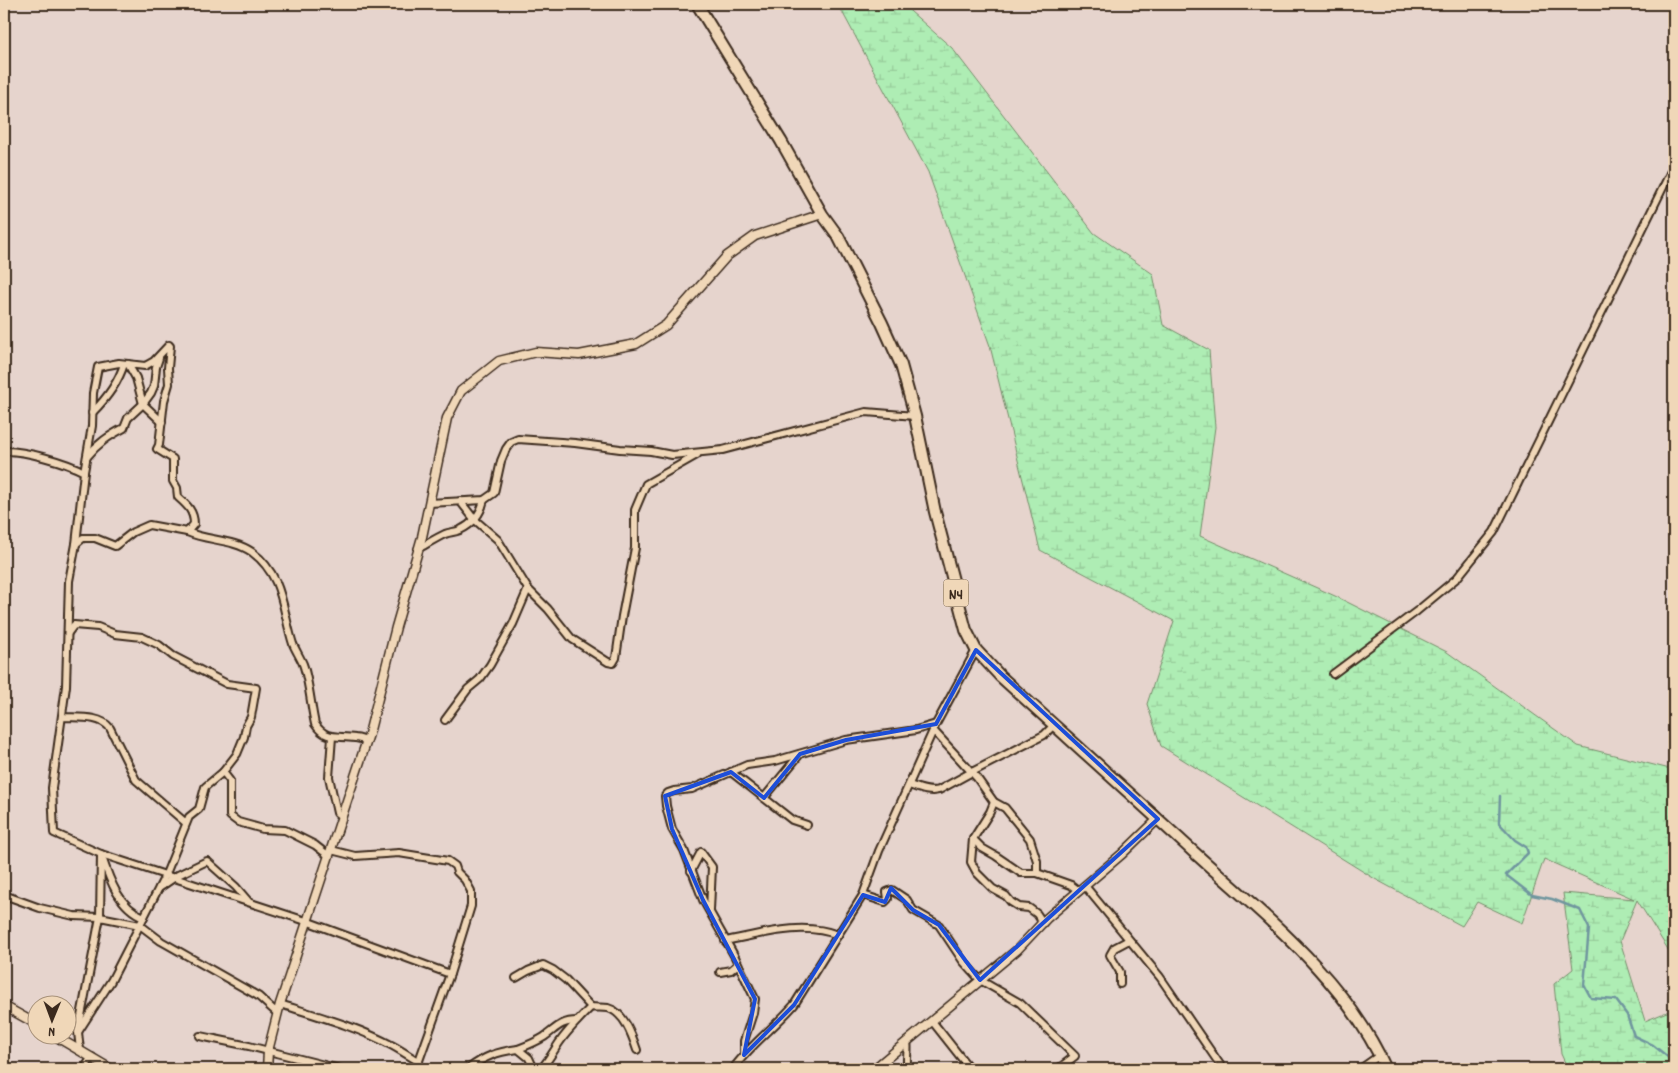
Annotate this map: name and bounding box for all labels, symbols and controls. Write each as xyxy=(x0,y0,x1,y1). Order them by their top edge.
road number: N4 xyxy=(944,580,968,606)
north arrow xyxy=(28,996,78,1046)
text: N xyxy=(48,1021,55,1041)

